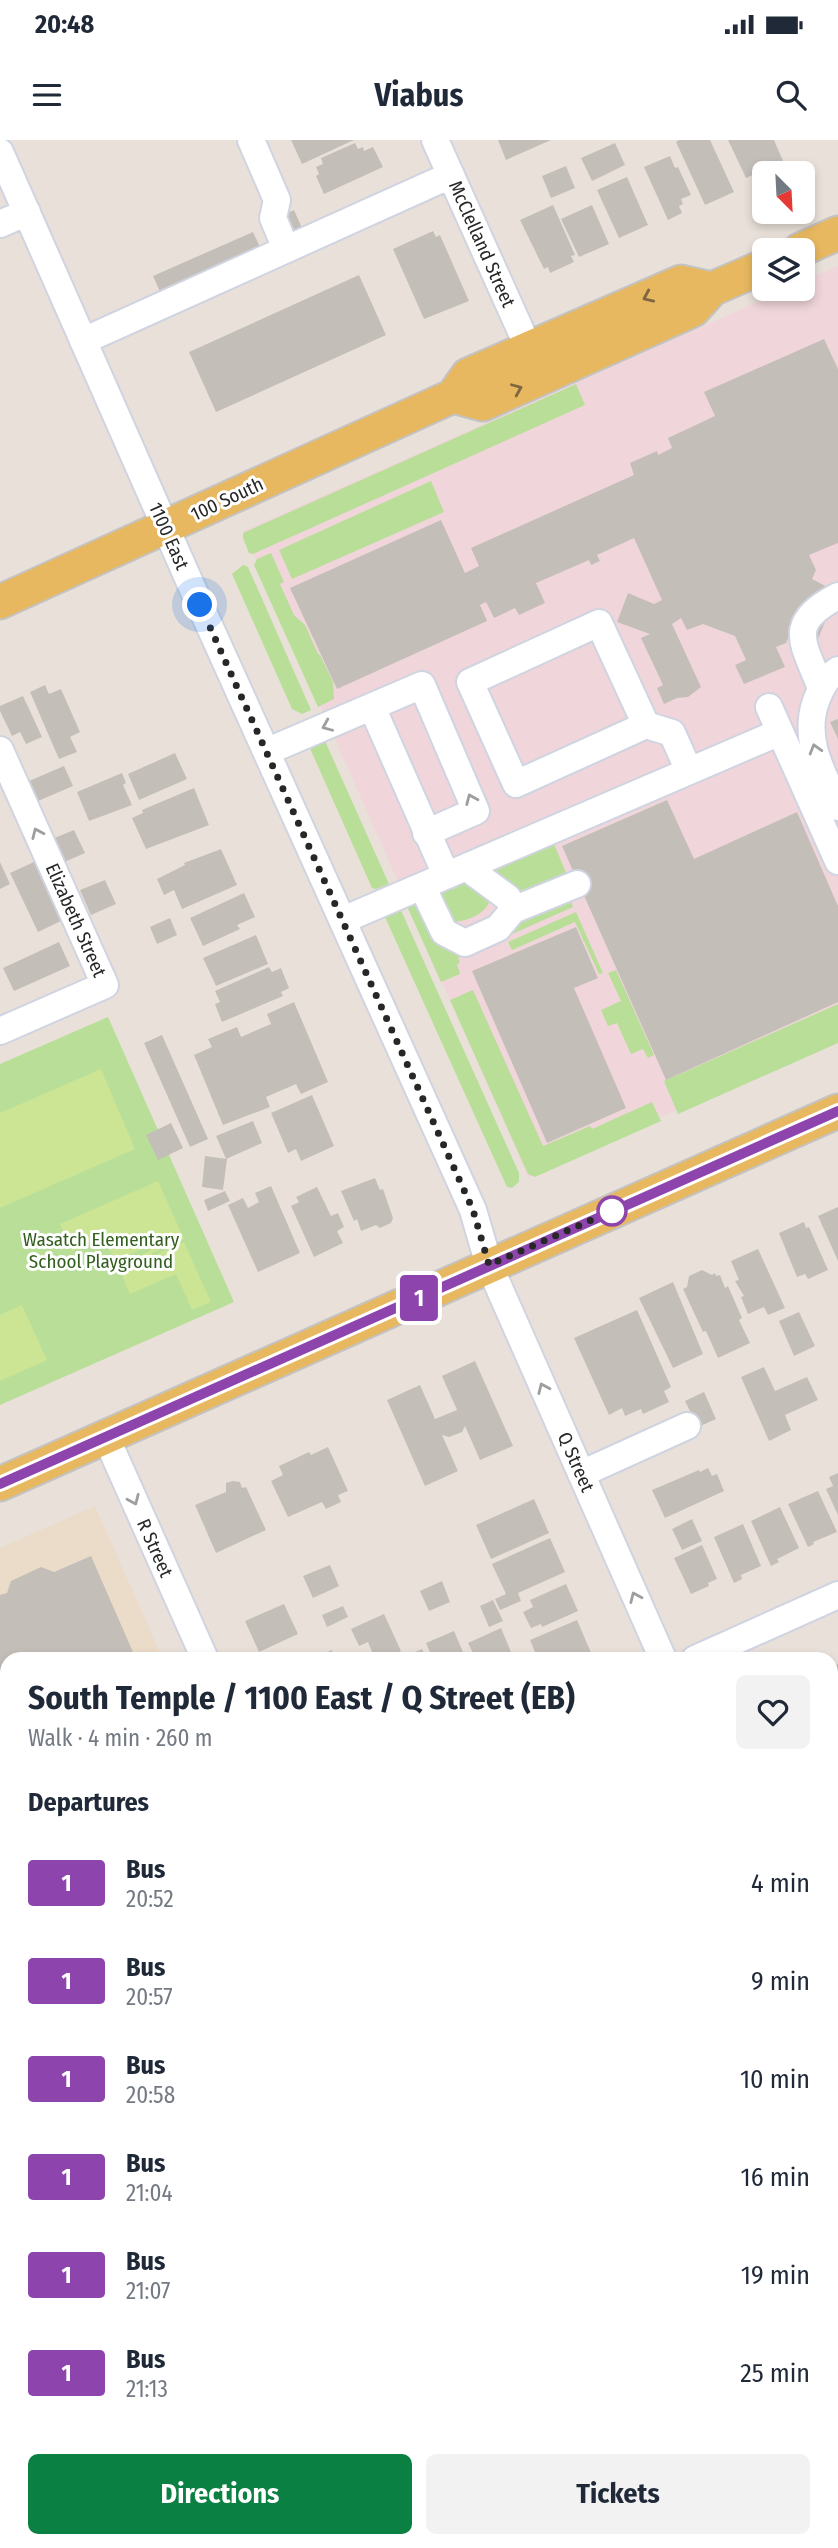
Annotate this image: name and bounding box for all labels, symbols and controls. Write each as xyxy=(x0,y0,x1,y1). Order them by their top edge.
text: 20:48 xyxy=(35,9,94,40)
icon: menu xyxy=(28,76,66,114)
text: Viabus xyxy=(375,76,464,114)
icon: search xyxy=(772,76,810,114)
north arrow xyxy=(752,161,816,224)
map controls xyxy=(752,161,815,301)
street label: McClelland Street xyxy=(444,177,520,312)
button: layers xyxy=(752,238,815,301)
one-way arrow xyxy=(643,289,655,303)
one-way arrow xyxy=(510,383,523,397)
street label: 100 South xyxy=(187,472,267,526)
street label: 1100 East xyxy=(144,499,194,574)
your location xyxy=(182,587,217,622)
one-way arrow xyxy=(321,718,334,732)
one-way arrow xyxy=(808,743,823,755)
one-way arrow xyxy=(465,794,479,806)
one-way arrow xyxy=(31,828,45,840)
street label: Elizabeth Street xyxy=(41,860,112,981)
unlabelled marker xyxy=(597,1196,627,1226)
park label: Wasatch Elementary School Playground xyxy=(23,1228,180,1273)
line badge: 1 xyxy=(396,1275,442,1321)
text: 1 xyxy=(414,1284,424,1312)
one-way arrow xyxy=(537,1383,551,1396)
street label: Q Street xyxy=(553,1428,600,1496)
one-way arrow xyxy=(126,1493,140,1505)
street label: R Street xyxy=(132,1515,178,1582)
one-way arrow xyxy=(629,1591,643,1604)
button: heart xyxy=(736,1675,810,1749)
text: South Temple / 1100 East / Q Street (EB) xyxy=(28,1678,575,1718)
text: Walk · 4 min · 260 m xyxy=(28,1724,213,1752)
text: Departures xyxy=(28,1787,149,1818)
text: Bus xyxy=(126,1854,165,1885)
text: 4 min xyxy=(751,1868,810,1899)
text: 1 xyxy=(61,1869,72,1897)
text: 20:52 xyxy=(126,1885,174,1913)
text: Bus xyxy=(126,1952,165,1983)
text: 9 min xyxy=(751,1966,810,1997)
text: 1 xyxy=(61,1967,72,1995)
text: 20:57 xyxy=(126,1983,172,2011)
text: Bus xyxy=(126,2050,165,2081)
text: 10 min xyxy=(740,2064,810,2095)
text: 1 xyxy=(61,2065,72,2093)
text: 20:58 xyxy=(126,2081,175,2109)
text: Bus xyxy=(126,2148,165,2179)
text: 16 min xyxy=(741,2162,810,2193)
text: 1 xyxy=(61,2163,72,2191)
text: 21:04 xyxy=(126,2179,173,2207)
text: Bus xyxy=(126,2246,165,2277)
text: 19 min xyxy=(741,2260,810,2291)
text: 1 xyxy=(61,2261,72,2289)
text: 21:07 xyxy=(126,2277,170,2305)
text: Bus xyxy=(126,2344,165,2375)
text: 25 min xyxy=(740,2358,810,2389)
text: 1 xyxy=(61,2359,72,2387)
text: 21:13 xyxy=(126,2375,168,2403)
button: Directions xyxy=(28,2454,412,2534)
button: Tickets xyxy=(426,2454,810,2534)

